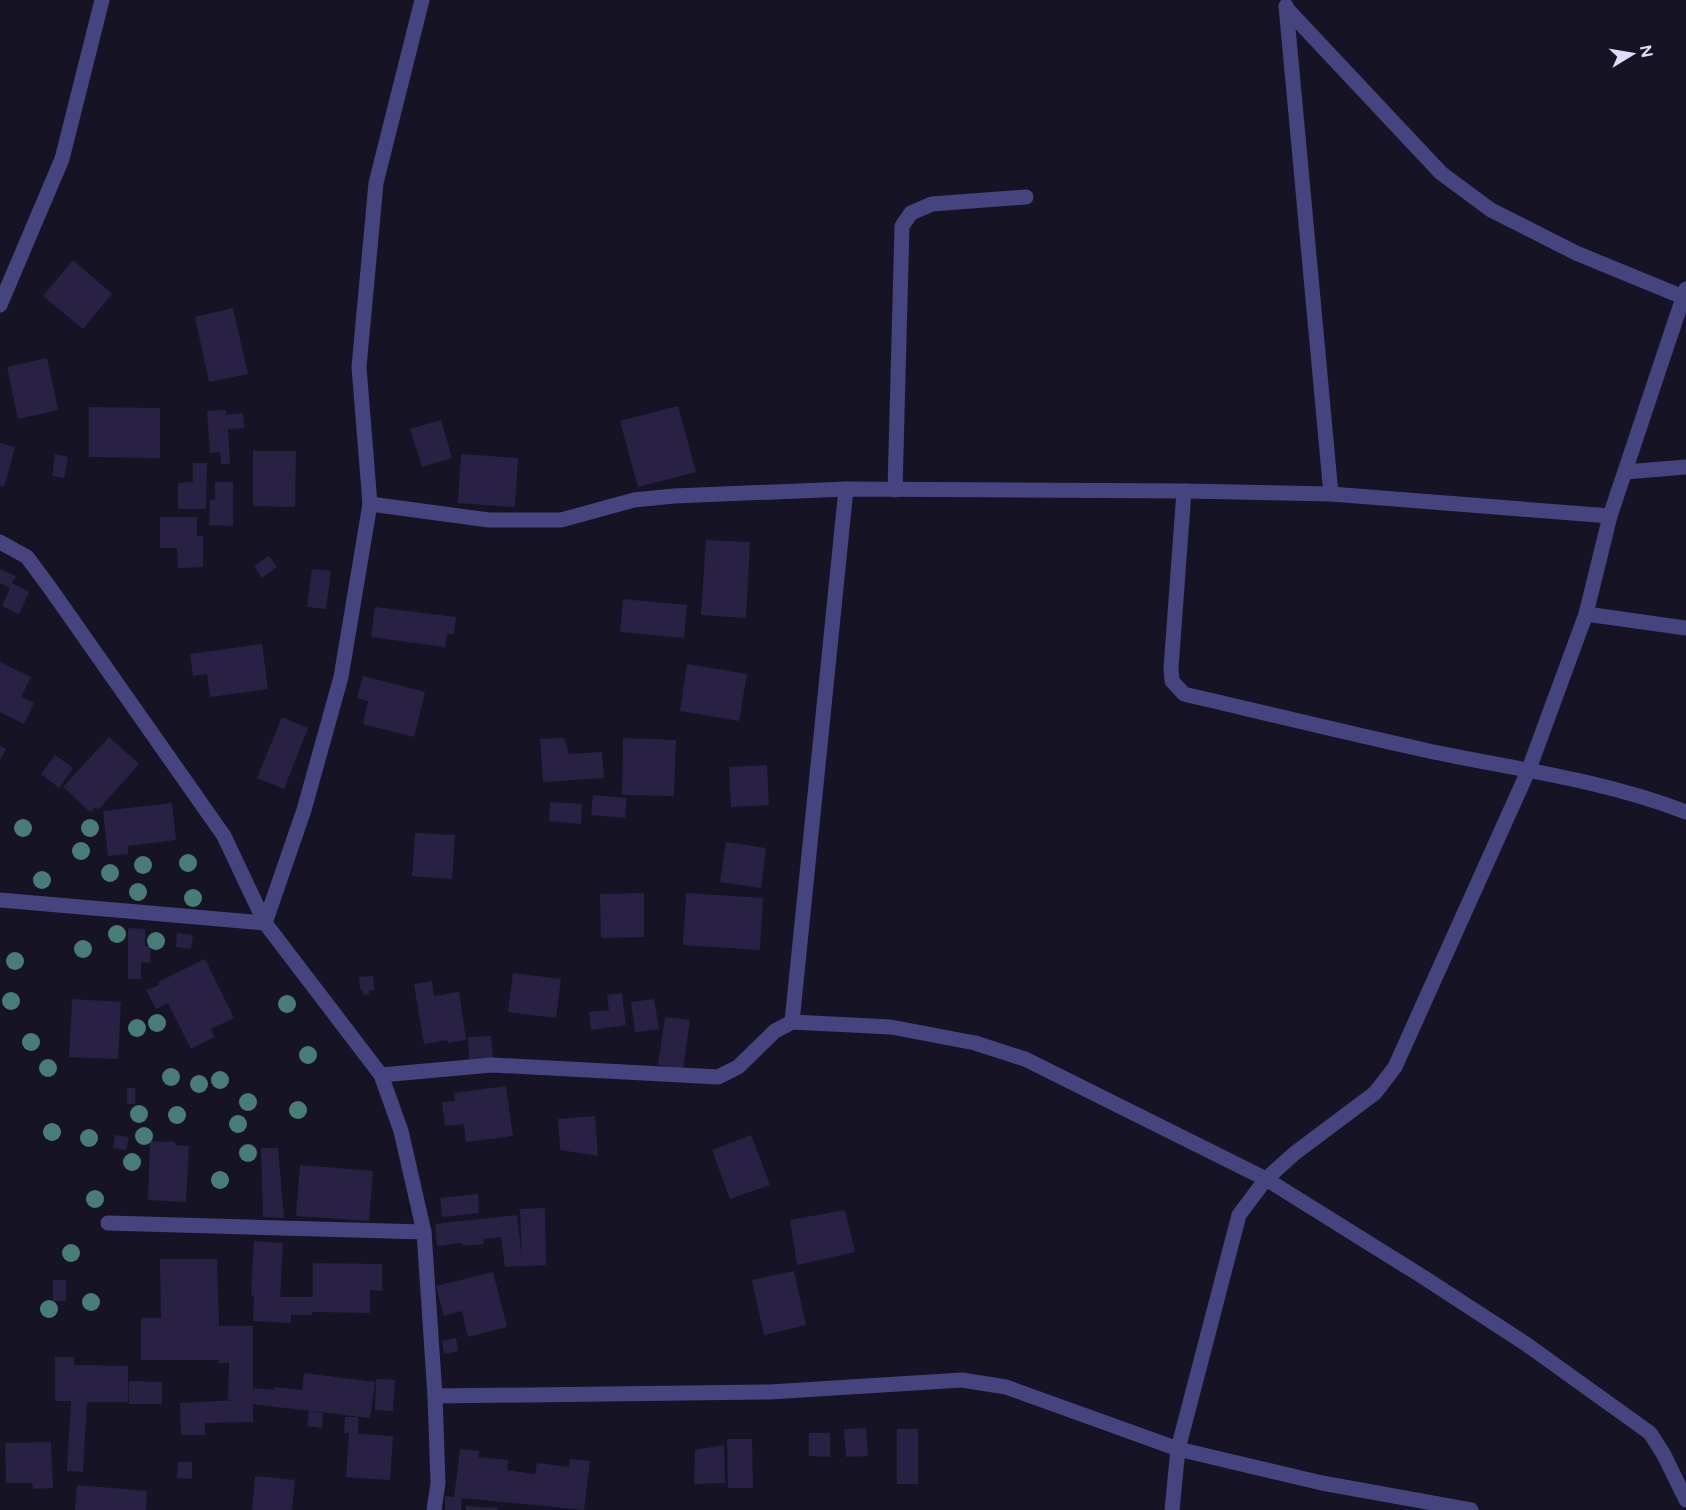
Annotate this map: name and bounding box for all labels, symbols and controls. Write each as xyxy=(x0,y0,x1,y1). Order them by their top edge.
north arrow xyxy=(1602,24,1662,84)
text: N xyxy=(1636,43,1657,59)

